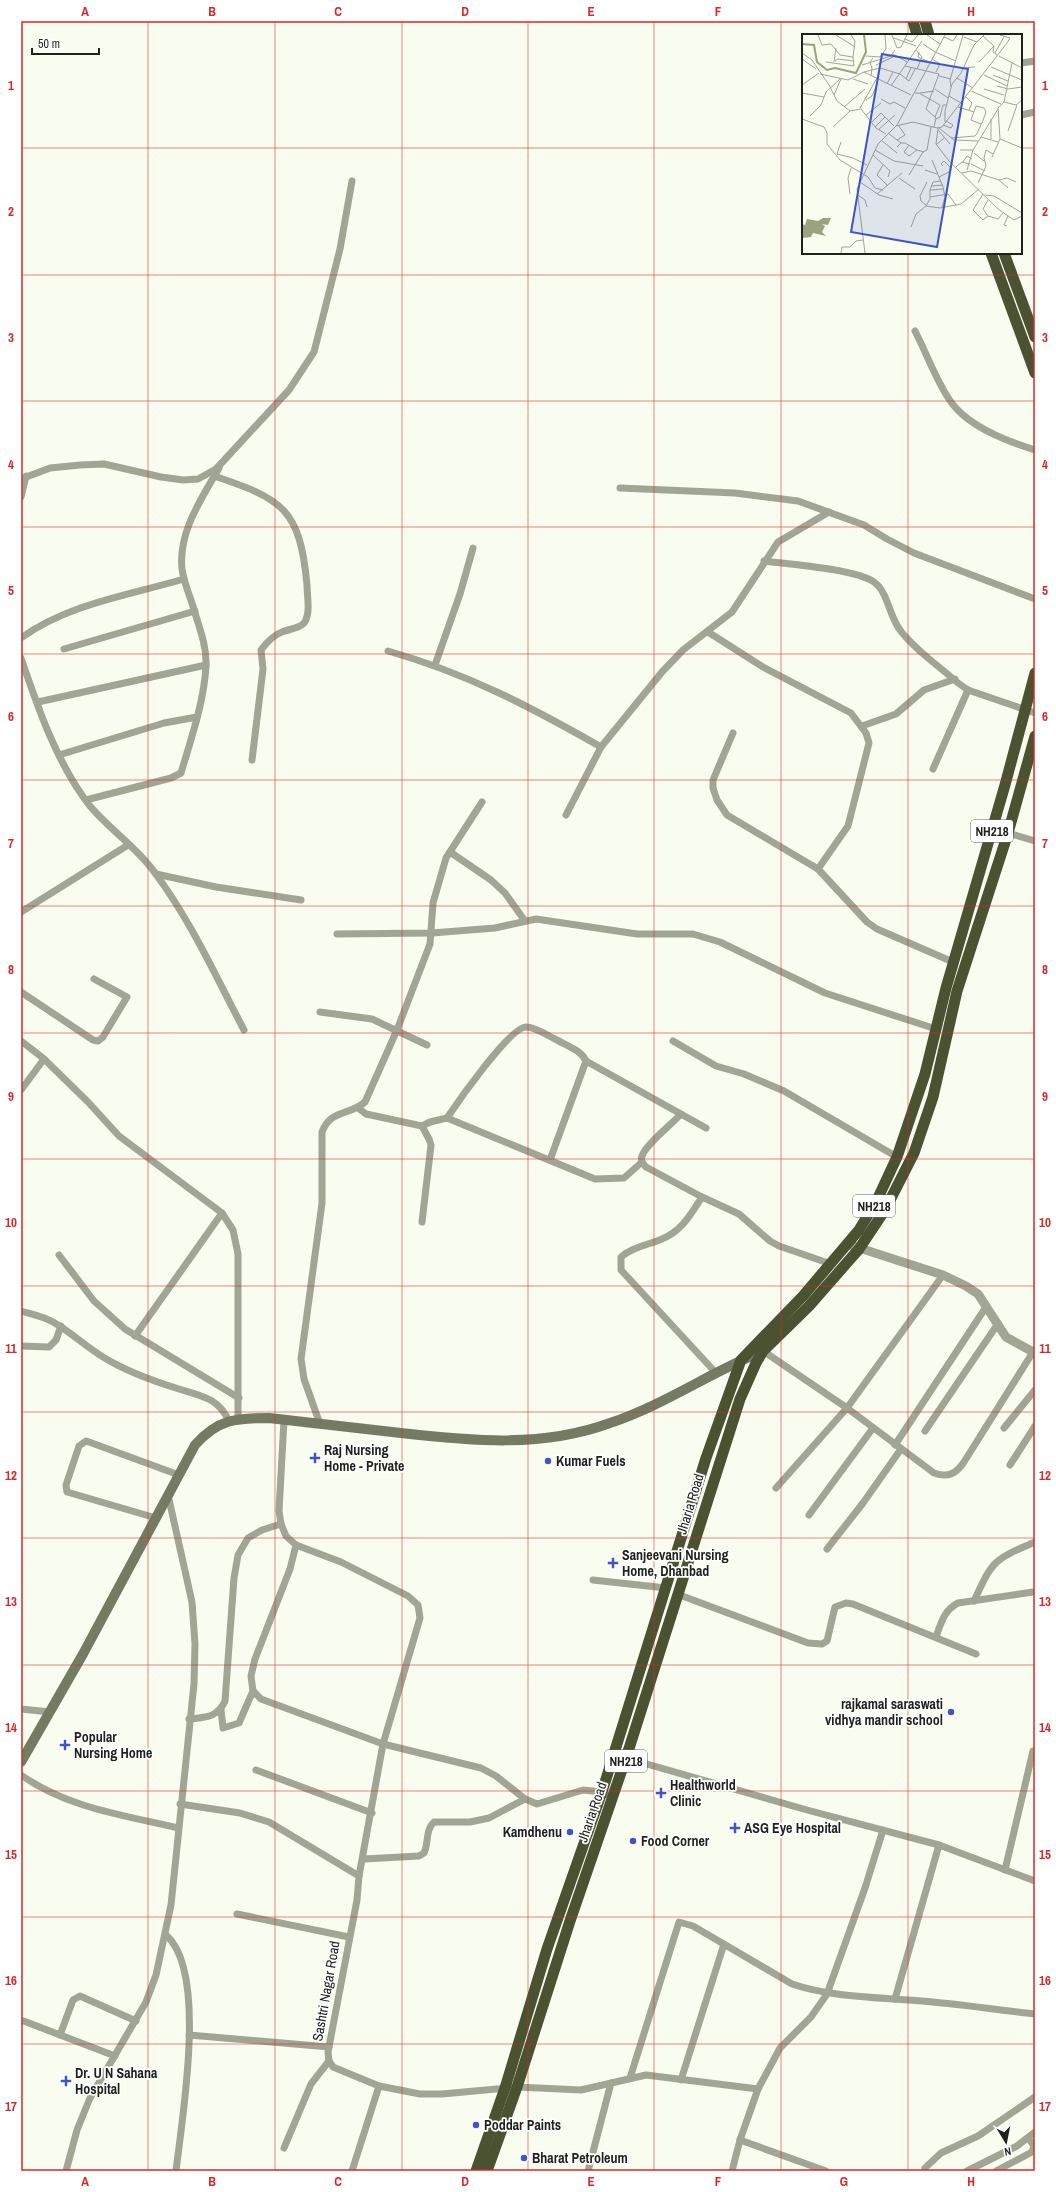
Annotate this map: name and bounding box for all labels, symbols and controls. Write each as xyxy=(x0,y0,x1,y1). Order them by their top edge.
text: A xyxy=(81,3,89,20)
text: B xyxy=(208,3,216,20)
text: C xyxy=(334,3,342,20)
text: D xyxy=(461,3,469,20)
text: E xyxy=(587,3,595,20)
text: F xyxy=(715,3,722,20)
text: G xyxy=(840,3,848,20)
text: H xyxy=(967,3,975,20)
scale bar xyxy=(32,30,99,56)
inset map xyxy=(802,34,1022,254)
text: 50 m xyxy=(38,36,60,52)
text: 1 xyxy=(8,77,14,94)
text: 1 xyxy=(1042,77,1048,94)
text: 2 xyxy=(8,203,14,220)
text: 2 xyxy=(1042,203,1048,220)
text: 3 xyxy=(8,329,14,346)
text: 3 xyxy=(1042,329,1048,346)
text: 4 xyxy=(8,456,14,473)
text: 4 xyxy=(1042,456,1048,473)
text: 5 xyxy=(8,582,14,599)
text: 5 xyxy=(1042,582,1048,599)
text: 6 xyxy=(8,708,14,725)
text: 6 xyxy=(1042,708,1048,725)
road number: NH218 xyxy=(971,820,1013,842)
text: 7 xyxy=(8,835,14,852)
text: 7 xyxy=(1042,835,1048,852)
text: 8 xyxy=(8,961,14,978)
text: 8 xyxy=(1042,961,1048,978)
text: 9 xyxy=(8,1088,14,1105)
text: 9 xyxy=(1042,1088,1048,1105)
road number: NH218 xyxy=(853,1195,895,1217)
text: 10 xyxy=(5,1214,17,1231)
text: 10 xyxy=(1039,1214,1051,1231)
text: 11 xyxy=(5,1340,17,1357)
text: 11 xyxy=(1039,1340,1051,1357)
place label: Raj Nursing Home - Private xyxy=(324,1441,404,1475)
marker: Raj Nursing Home - Private xyxy=(309,1452,321,1464)
place label: Kumar Fuels xyxy=(556,1452,626,1470)
marker: Kumar Fuels xyxy=(543,1456,553,1466)
text: 12 xyxy=(5,1467,17,1484)
text: 12 xyxy=(1039,1467,1051,1484)
street label: Jharia Road xyxy=(672,1471,708,1537)
place label: Sanjeevani Nursing Home, Dhanbad xyxy=(622,1546,729,1580)
marker: Sanjeevani Nursing Home, Dhanbad xyxy=(607,1557,619,1569)
text: 13 xyxy=(5,1593,17,1610)
text: 13 xyxy=(1039,1593,1051,1610)
place label: rajkamal saraswati vidhya mandir school xyxy=(825,1695,943,1729)
marker: rajkamal saraswati vidhya mandir school xyxy=(946,1707,956,1717)
text: 14 xyxy=(5,1719,17,1736)
text: 14 xyxy=(1039,1719,1051,1736)
place label: Popular Nursing Home xyxy=(74,1728,152,1762)
marker: Popular Nursing Home xyxy=(59,1739,71,1751)
road number: NH218 xyxy=(605,1750,647,1772)
place label: Healthworld Clinic xyxy=(670,1776,736,1810)
street label: Jharia Road xyxy=(573,1780,611,1844)
marker: Healthworld Clinic xyxy=(655,1787,667,1799)
place label: ASG Eye Hospital xyxy=(744,1819,841,1837)
marker: ASG Eye Hospital xyxy=(729,1822,741,1834)
place label: Kamdhenu xyxy=(503,1823,562,1841)
marker: Kamdhenu xyxy=(565,1827,575,1837)
place label: Food Corner xyxy=(641,1832,710,1850)
marker: Food Corner xyxy=(628,1836,638,1846)
text: 15 xyxy=(5,1846,17,1863)
text: 15 xyxy=(1039,1846,1051,1863)
street label: Sashtri Nagar Road xyxy=(308,1939,344,2043)
text: 16 xyxy=(5,1972,17,1989)
text: 16 xyxy=(1039,1972,1051,1989)
place label: Dr. U N Sahana Hospital xyxy=(75,2064,158,2098)
marker: Dr. U N Sahana Hospital xyxy=(60,2075,72,2087)
text: 17 xyxy=(5,2098,17,2115)
text: 17 xyxy=(1039,2098,1051,2115)
place label: Poddar Paints xyxy=(484,2116,561,2134)
marker: Poddar Paints xyxy=(471,2120,481,2130)
north arrow xyxy=(986,2122,1026,2162)
text: N xyxy=(1003,2144,1012,2159)
place label: Bharat Petroleum xyxy=(532,2149,628,2167)
marker: Bharat Petroleum xyxy=(519,2153,529,2163)
text: A xyxy=(81,2173,89,2190)
text: B xyxy=(208,2173,216,2190)
text: C xyxy=(334,2173,342,2190)
text: D xyxy=(461,2173,469,2190)
text: E xyxy=(587,2173,595,2190)
text: F xyxy=(715,2173,722,2190)
text: G xyxy=(840,2173,848,2190)
text: H xyxy=(967,2173,975,2190)

